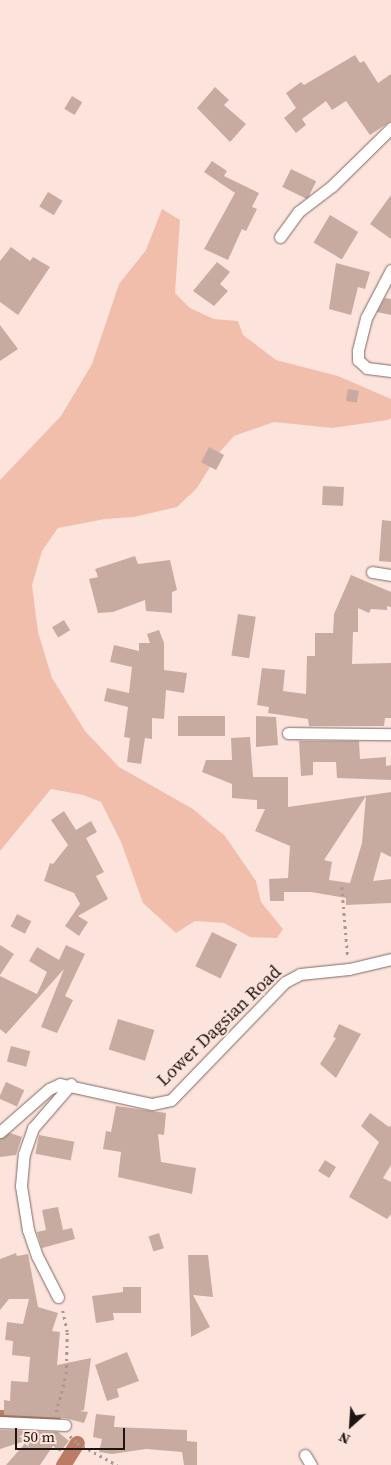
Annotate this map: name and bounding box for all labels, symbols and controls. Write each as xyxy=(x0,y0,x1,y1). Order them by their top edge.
street label: Lower Dagsian Road xyxy=(152,961,286,1091)
north arrow xyxy=(326,1400,376,1450)
scale bar xyxy=(18,1418,128,1450)
text: 50 m xyxy=(23,1426,55,1447)
text: N xyxy=(335,1427,353,1450)

